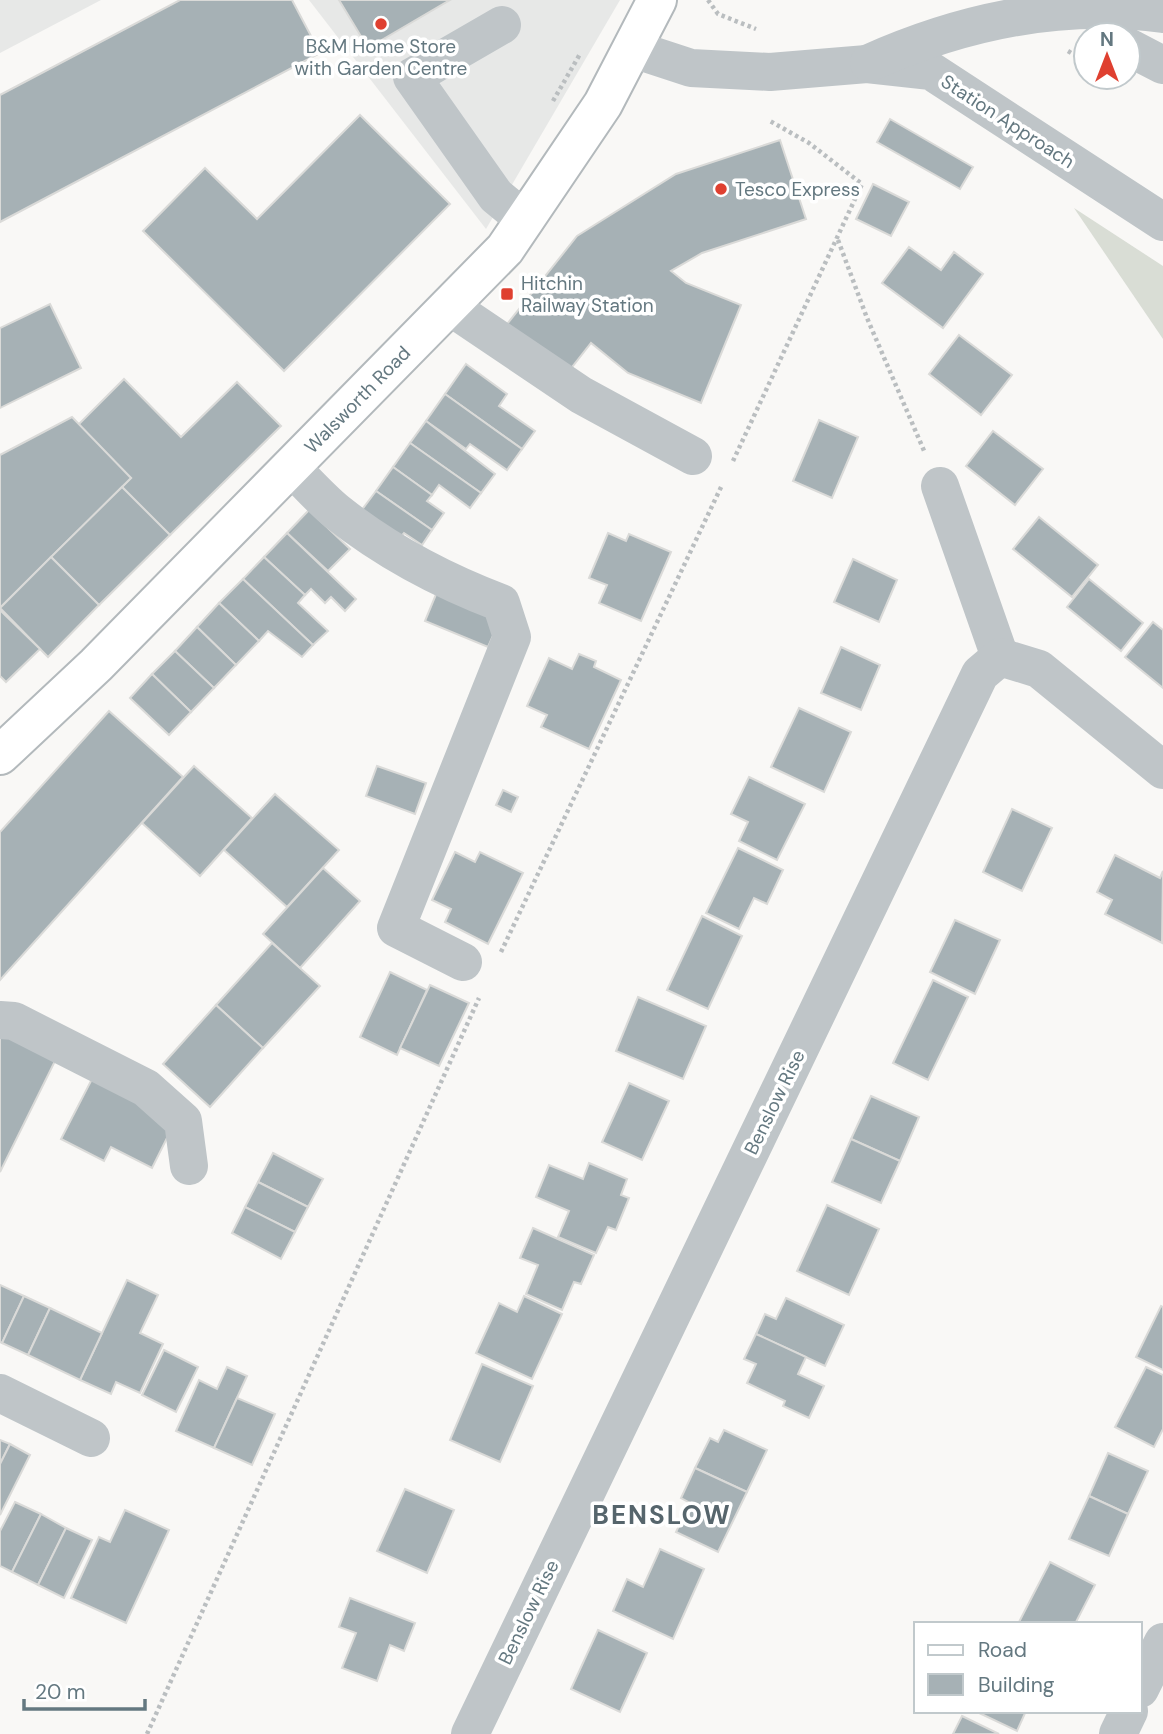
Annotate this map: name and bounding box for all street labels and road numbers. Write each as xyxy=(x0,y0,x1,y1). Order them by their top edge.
street label: Station Approach xyxy=(936,69,1079,174)
street label: Walsworth Road xyxy=(299,341,416,459)
street label: Benslow Rise xyxy=(738,1046,811,1159)
street label: Benslow Rise xyxy=(492,1556,565,1669)

